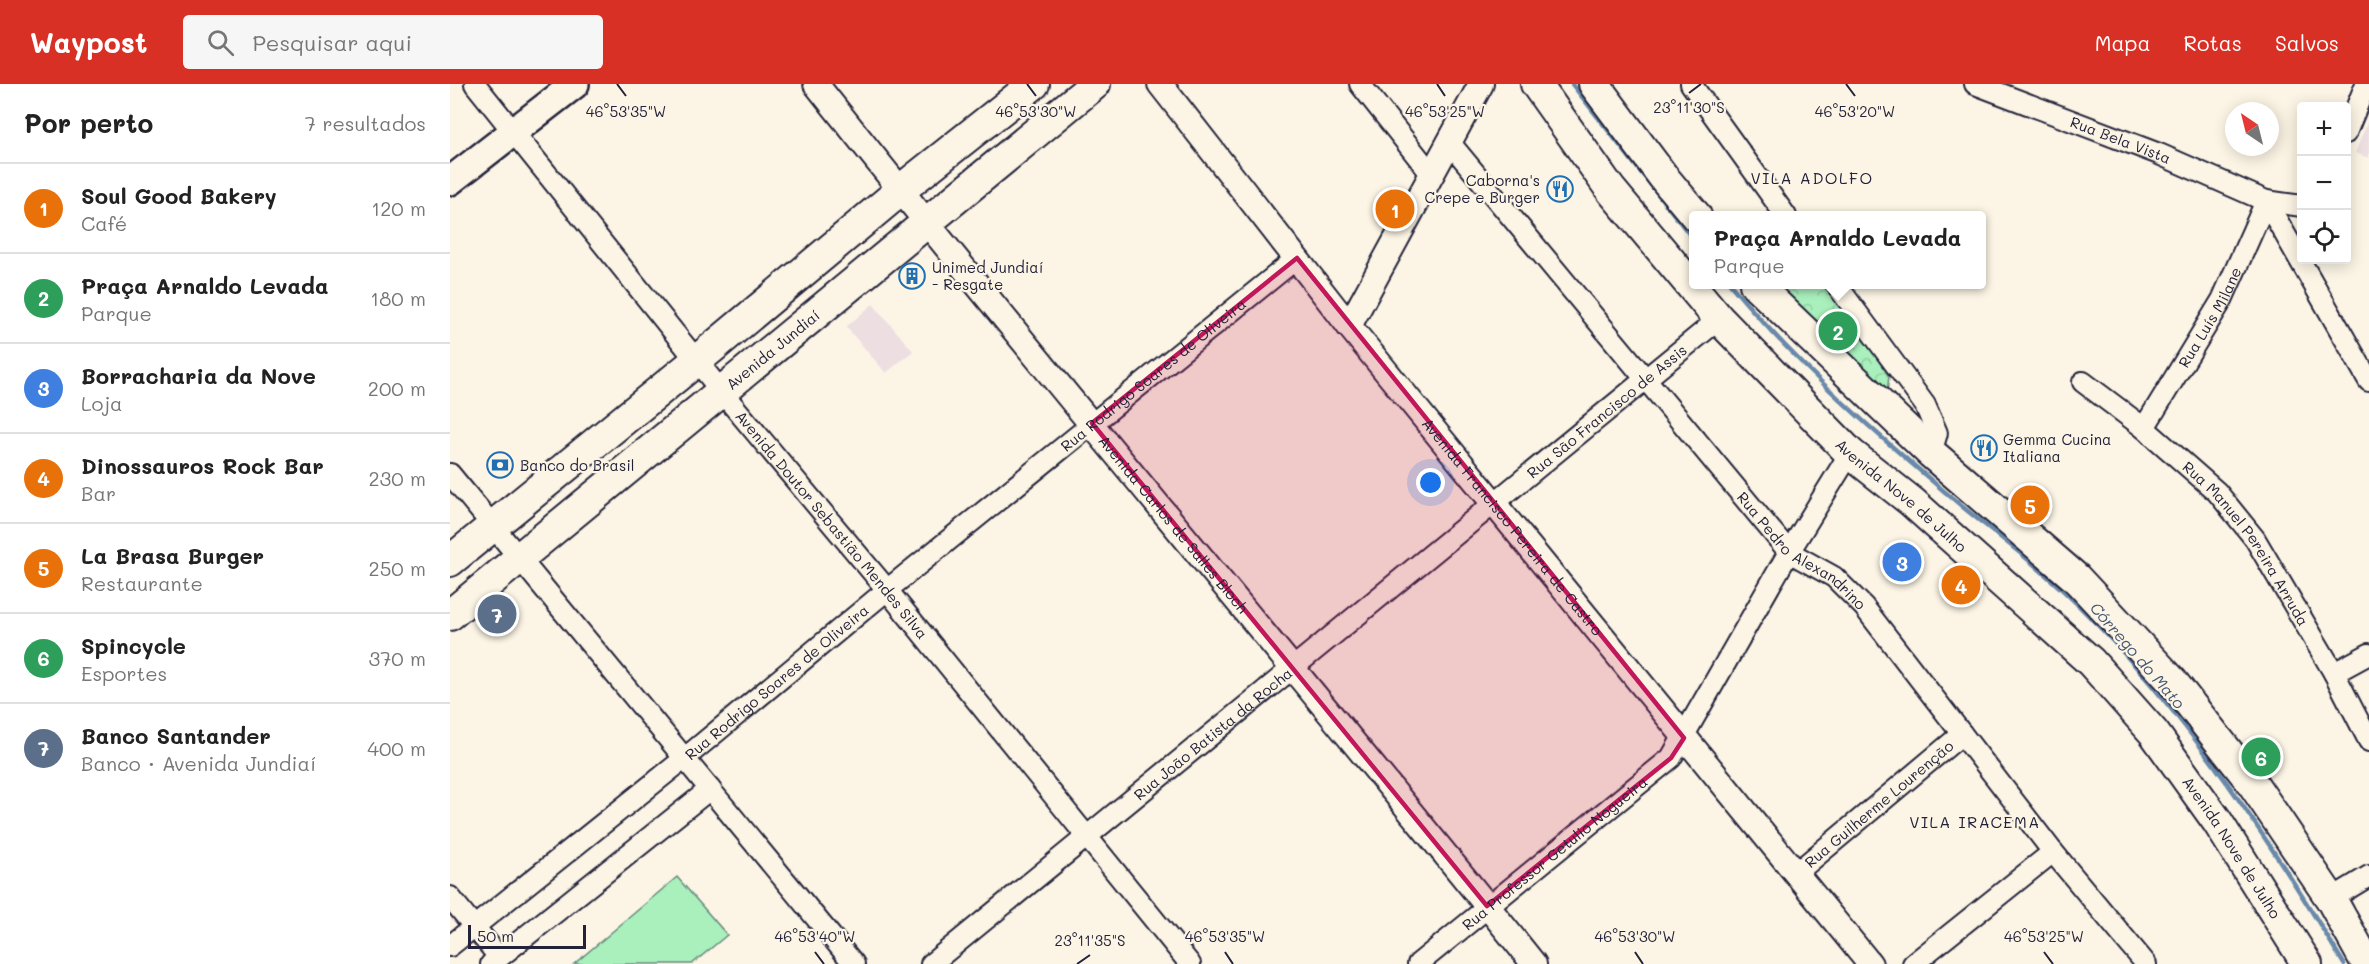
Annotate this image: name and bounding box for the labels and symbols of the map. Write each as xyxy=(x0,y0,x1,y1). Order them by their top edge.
text: 23°11'30"S xyxy=(1653,97,1725,117)
text: 46°53'35"W xyxy=(586,101,666,121)
text: 46°53'30"W xyxy=(995,101,1077,121)
text: 46°53'25"W xyxy=(1405,101,1485,121)
text: 46°53'20"W xyxy=(1815,101,1895,121)
north arrow xyxy=(2225,102,2279,156)
street label: Rua Bela Vista xyxy=(2068,111,2174,168)
district label: VILA ADOLFO xyxy=(1750,167,1874,188)
place label: Caborna's Crepe e Burger xyxy=(1424,170,1540,207)
restaurant icon: Caborna's Crepe e Burger xyxy=(1545,174,1575,204)
pin: 1 xyxy=(1376,186,1414,232)
place label: Unimed Jundiaí - Resgate xyxy=(932,257,1043,294)
building icon: Unimed Jundiaí - Resgate xyxy=(897,261,927,291)
street label: Rua Luís Milane xyxy=(2173,264,2245,371)
street label: Rua Rodrigo Soares de Oliveira xyxy=(1056,294,1250,456)
street label: Avenida Jundiaí xyxy=(722,305,824,394)
pin: 2 xyxy=(1818,308,1858,354)
street label: Rua São Francisco de Assis xyxy=(1522,340,1691,482)
street label: Avenida Doutor Sebastião Mendes Silva xyxy=(731,406,933,643)
street label: Avenida Francisco Pereira de Castro xyxy=(1418,414,1608,640)
place label: Gemma Cucina Italiana xyxy=(2003,429,2111,466)
street label: Avenida Carlos de Salles Bloch xyxy=(1094,431,1253,617)
restaurant icon: Gemma Cucina Italiana xyxy=(1969,433,1999,463)
street label: Avenida Nove de Julho xyxy=(1831,434,1971,556)
bank icon: Banco do Brasil xyxy=(485,450,515,480)
place label: Banco do Brasil xyxy=(520,455,635,475)
street label: Rua Manuel Pereira Arruda xyxy=(2179,457,2314,629)
your location xyxy=(1416,468,1445,497)
pin: 5 xyxy=(2010,482,2050,528)
street label: Rua Pedro Alexandrino xyxy=(1733,487,1871,614)
pin: 3 xyxy=(1882,540,1922,584)
pin: 4 xyxy=(1942,562,1980,608)
pin: 7 xyxy=(478,592,516,636)
water label: Córrego do Mato xyxy=(2086,597,2190,713)
street label: Rua Rodrigo Soares de Oliveira xyxy=(681,600,872,764)
street label: Rua João Batista da Rocha xyxy=(1129,663,1296,804)
pin: 6 xyxy=(2242,734,2280,780)
street label: Rua Guilherme Lourenção xyxy=(1800,735,1957,872)
street label: Rua Professor Getulio Nogueira xyxy=(1458,771,1651,934)
street label: Avenida Nove de Julho xyxy=(2178,772,2286,922)
district label: VILA IRACEMA xyxy=(1909,811,2041,832)
scale bar xyxy=(468,922,586,950)
text: 46°53'40"W xyxy=(774,926,856,946)
text: 46°53'35"W xyxy=(1185,926,1265,946)
text: 46°53'30"W xyxy=(1594,926,1676,946)
text: 46°53'25"W xyxy=(2004,926,2084,946)
text: 23°11'35"S xyxy=(1055,930,1125,950)

